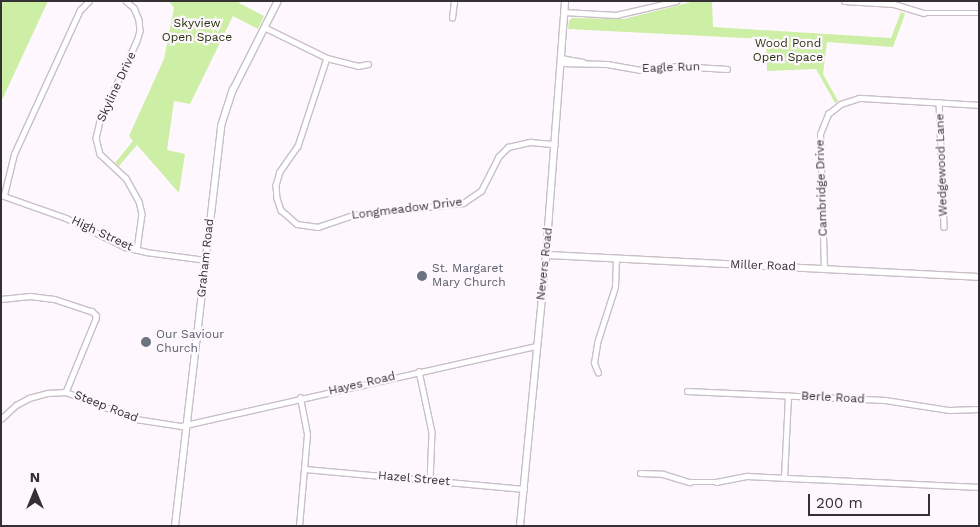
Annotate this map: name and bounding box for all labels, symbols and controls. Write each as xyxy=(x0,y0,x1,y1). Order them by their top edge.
park label: Skyview Open Space xyxy=(162,17,232,45)
park label: Wood Pond Open Space xyxy=(753,37,823,65)
street label: Skyline Drive xyxy=(94,50,140,124)
street label: Eagle Run xyxy=(642,60,700,76)
street label: Wedgewood Lane xyxy=(933,113,951,217)
street label: Cambridge Drive xyxy=(813,139,831,237)
street label: Longmeadow Drive xyxy=(351,195,463,223)
street label: High Street xyxy=(69,214,135,254)
street label: Graham Road xyxy=(195,218,217,298)
street label: Nevers Road xyxy=(534,227,556,301)
street label: Miller Road xyxy=(730,258,796,274)
place label: St. Margaret Mary Church xyxy=(432,262,506,290)
marker: St. Margaret Mary Church xyxy=(416,270,428,282)
place label: Our Saviour Church xyxy=(156,328,224,356)
marker: Our Saviour Church xyxy=(140,336,152,348)
street label: Hayes Road xyxy=(327,369,397,399)
street label: Steep Road xyxy=(72,388,140,426)
street label: Berle Road xyxy=(801,389,865,407)
north arrow xyxy=(10,467,60,517)
text: N xyxy=(30,469,40,485)
street label: Hazel Street xyxy=(377,469,451,489)
scale bar xyxy=(810,484,932,516)
text: 200 m xyxy=(816,494,863,512)

